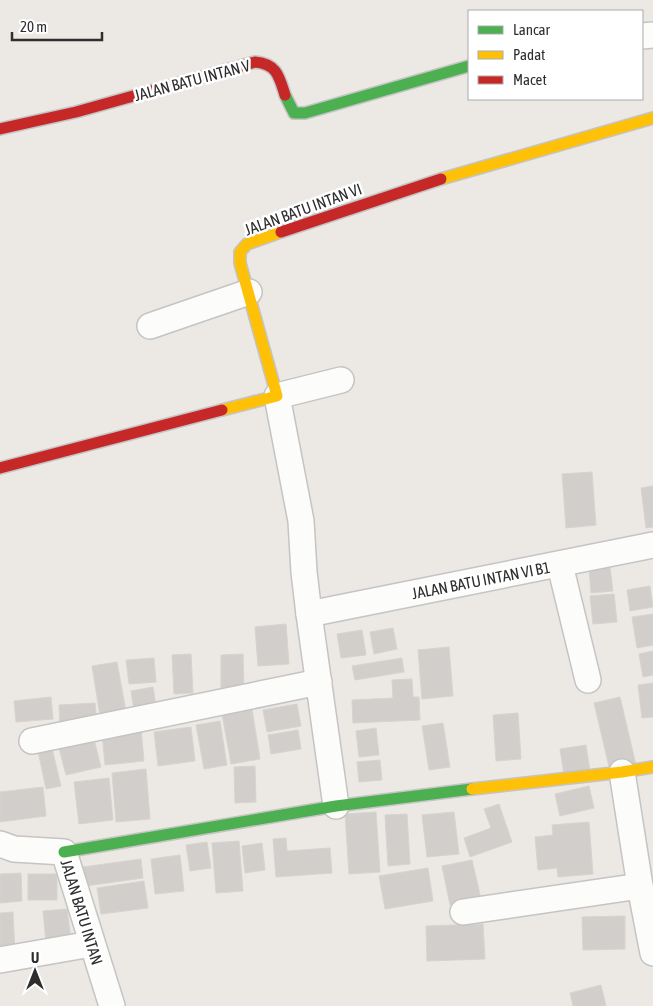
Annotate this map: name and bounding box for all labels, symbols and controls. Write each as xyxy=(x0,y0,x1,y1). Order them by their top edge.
scale bar xyxy=(12,10,102,42)
legend xyxy=(468,10,643,100)
text: 20 m xyxy=(20,18,47,35)
text: Lancar xyxy=(513,21,551,38)
text: Padat xyxy=(513,46,545,63)
street label: JALAN BATU INTAN V xyxy=(132,56,252,104)
text: Macet xyxy=(513,71,547,88)
street label: JALAN BATU INTAN VI xyxy=(242,179,364,239)
street label: JALAN BATU INTAN VI B1 xyxy=(410,558,552,602)
street label: JALAN BATU INTAN xyxy=(57,857,107,967)
north arrow xyxy=(10,946,60,996)
text: U xyxy=(31,950,39,966)

